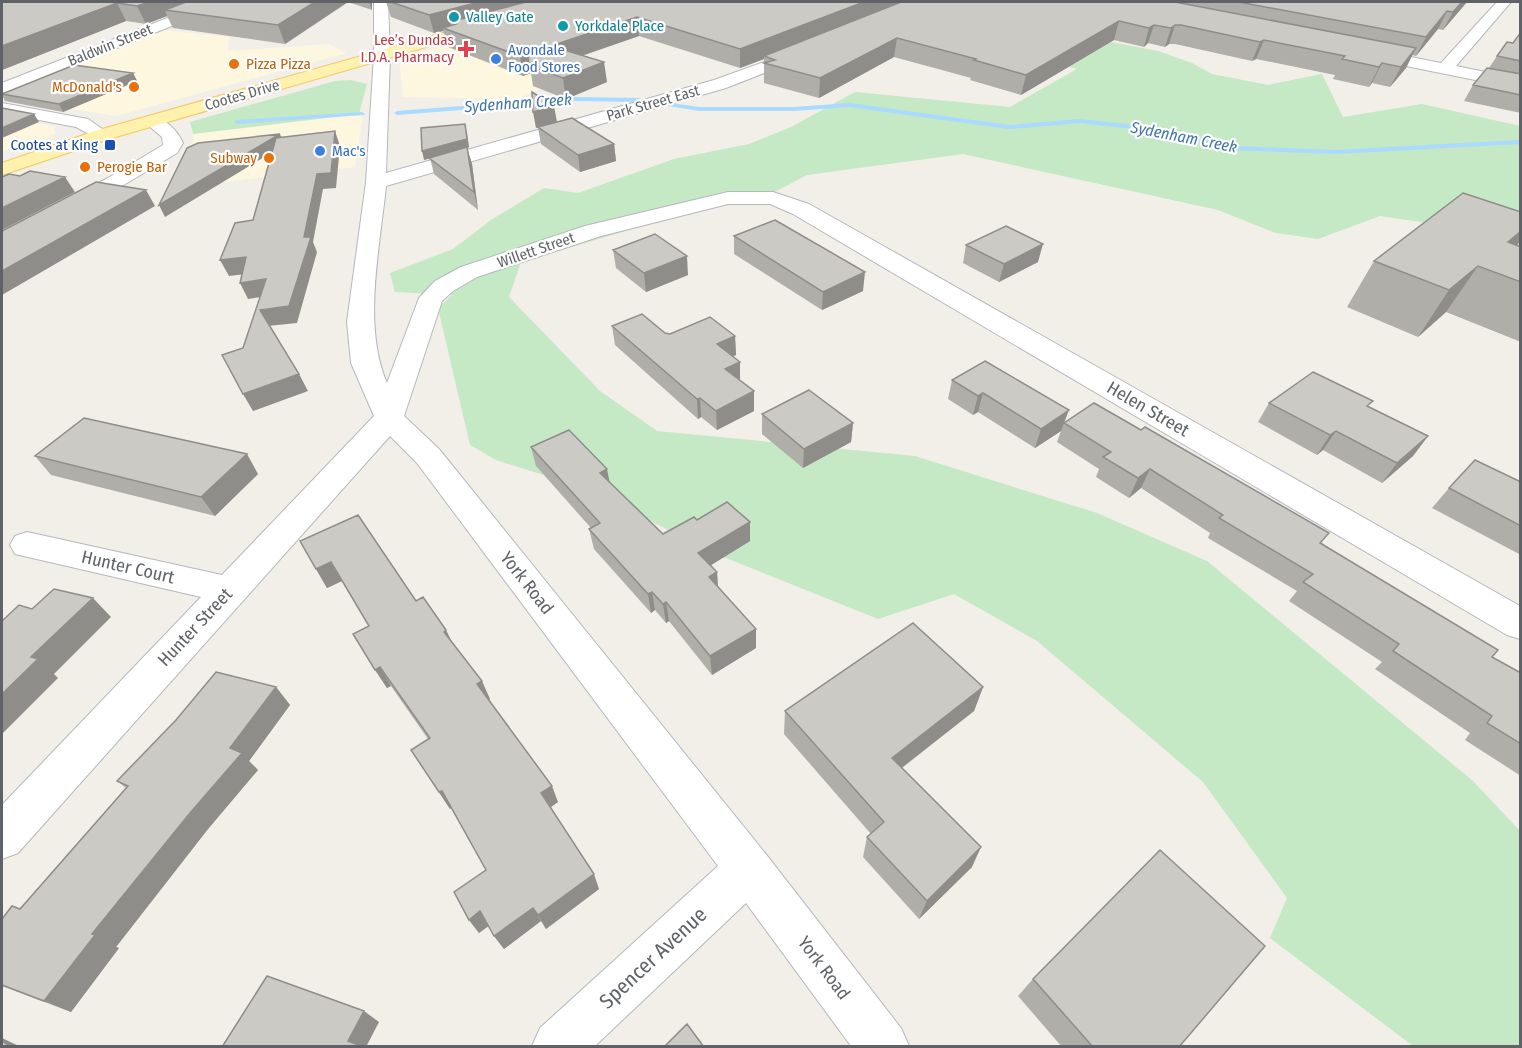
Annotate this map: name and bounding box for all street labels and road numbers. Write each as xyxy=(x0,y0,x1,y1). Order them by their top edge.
street label: Baldwin Street xyxy=(65,20,155,70)
street label: Cootes Drive xyxy=(203,76,281,114)
street label: Park Street East xyxy=(604,81,702,125)
street label: Willett Street xyxy=(495,228,577,272)
street label: Helen Street xyxy=(1103,377,1193,441)
street label: Hunter Court xyxy=(79,546,177,588)
street label: York Road xyxy=(496,547,558,619)
street label: Hunter Street xyxy=(153,583,237,671)
street label: Spencer Avenue xyxy=(594,902,712,1014)
street label: York Road xyxy=(793,932,855,1004)

